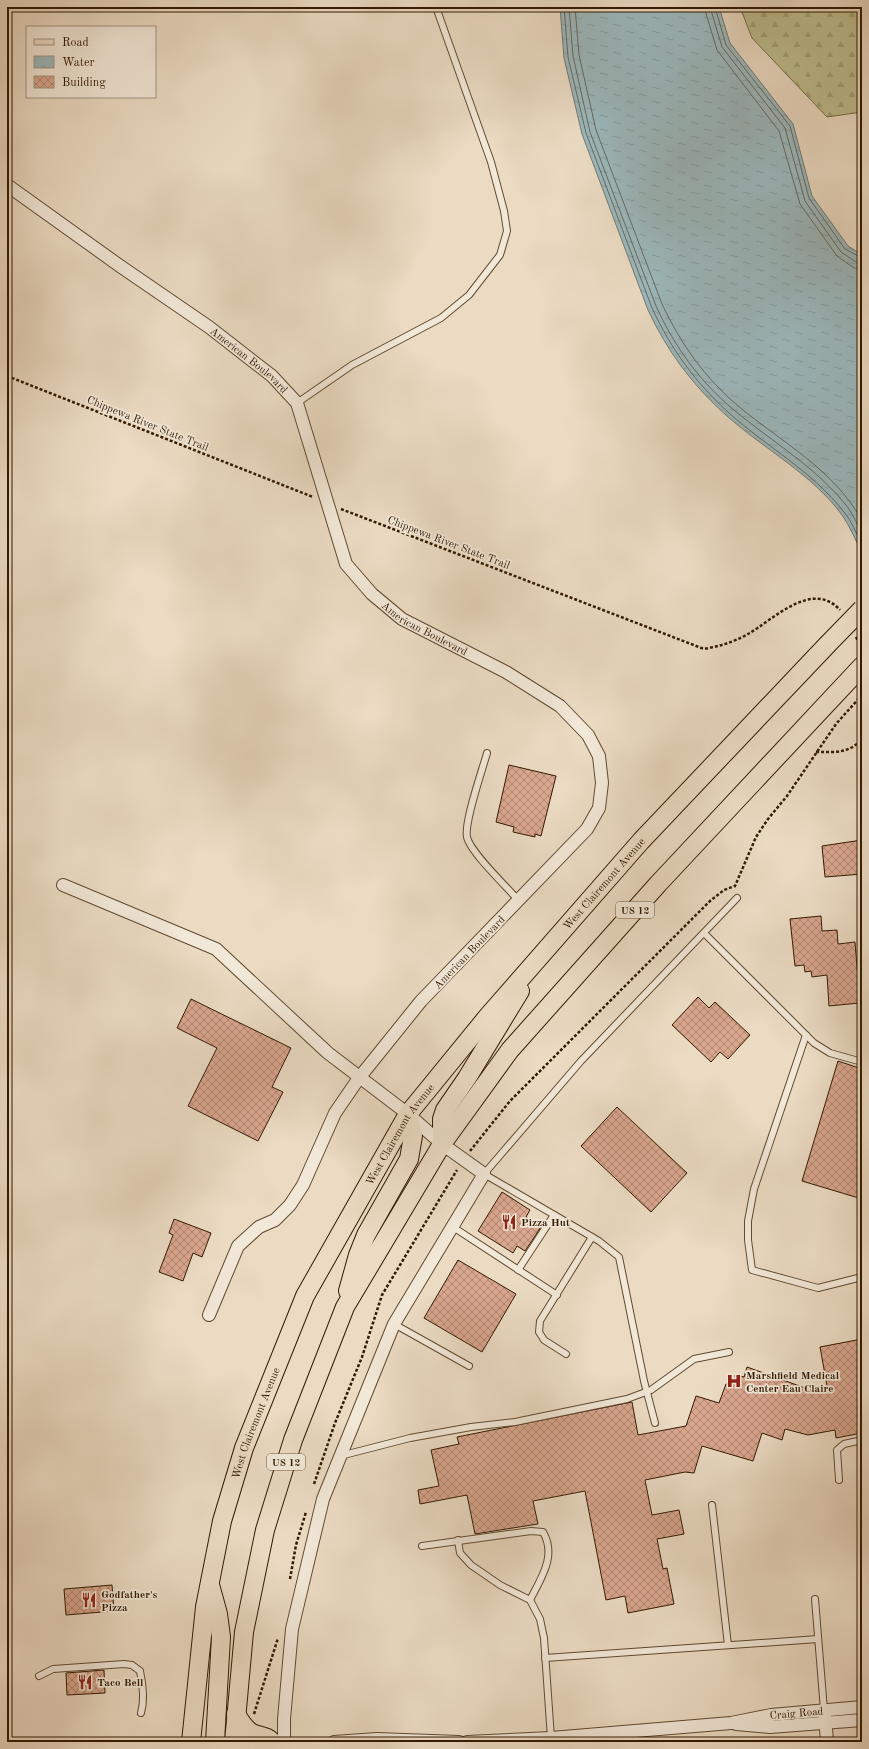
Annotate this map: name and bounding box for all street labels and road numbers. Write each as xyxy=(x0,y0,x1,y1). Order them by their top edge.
street label: American Boulevard xyxy=(207,326,289,396)
street label: Chippewa River State Trail xyxy=(85,395,210,454)
street label: Chippewa River State Trail xyxy=(386,515,511,572)
street label: American Boulevard xyxy=(379,600,469,658)
street label: West Clairemont Avenue xyxy=(562,837,648,933)
road number: US 12 xyxy=(616,902,654,918)
street label: American Boulevard xyxy=(432,914,508,992)
street label: West Clairemont Avenue xyxy=(365,1082,437,1188)
street label: West Clairemont Avenue xyxy=(231,1366,283,1480)
road number: US 12 xyxy=(267,1454,305,1470)
street label: Craig Road xyxy=(769,1706,824,1722)

